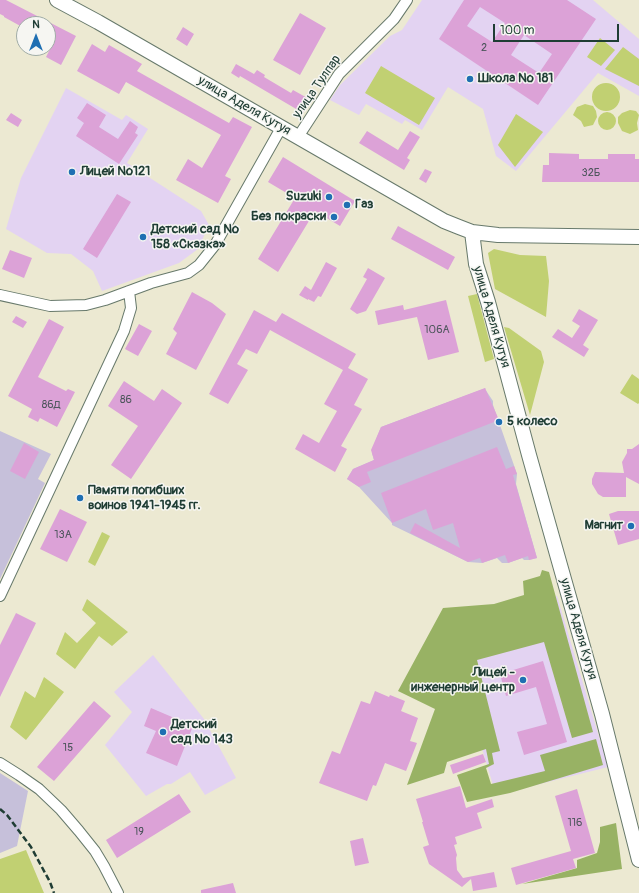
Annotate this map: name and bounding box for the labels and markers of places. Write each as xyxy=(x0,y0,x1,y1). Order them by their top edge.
place label: Школа № 181 xyxy=(478,71,553,87)
marker: Школа № 181 xyxy=(465,74,475,84)
place label: Лицей №121 xyxy=(80,164,150,180)
marker: Лицей №121 xyxy=(67,167,77,177)
place label: Suzuki xyxy=(286,189,321,205)
marker: Suzuki xyxy=(324,192,334,202)
place label: Газ xyxy=(355,197,374,213)
marker: Газ xyxy=(342,200,352,210)
place label: Без покраски xyxy=(251,209,326,225)
marker: Без покраски xyxy=(329,212,339,222)
place label: Детский сад № 158 «Сказка» xyxy=(151,222,239,253)
marker: Детский сад № 158 «Сказка» xyxy=(138,232,148,242)
place label: 5 колесо xyxy=(507,414,557,430)
marker: 5 колесо xyxy=(494,417,504,427)
place label: Памяти погибших воинов 1941-1945 гг. xyxy=(88,483,201,514)
marker: Памяти погибших воинов 1941-1945 гг. xyxy=(75,493,85,503)
place label: Магнит xyxy=(584,518,623,534)
marker: Магнит xyxy=(626,521,636,531)
place label: Лицей - инженерный центр xyxy=(411,665,515,696)
marker: Лицей - инженерный центр xyxy=(518,675,528,685)
place label: Детский сад № 143 xyxy=(171,717,233,748)
marker: Детский сад № 143 xyxy=(158,727,168,737)

